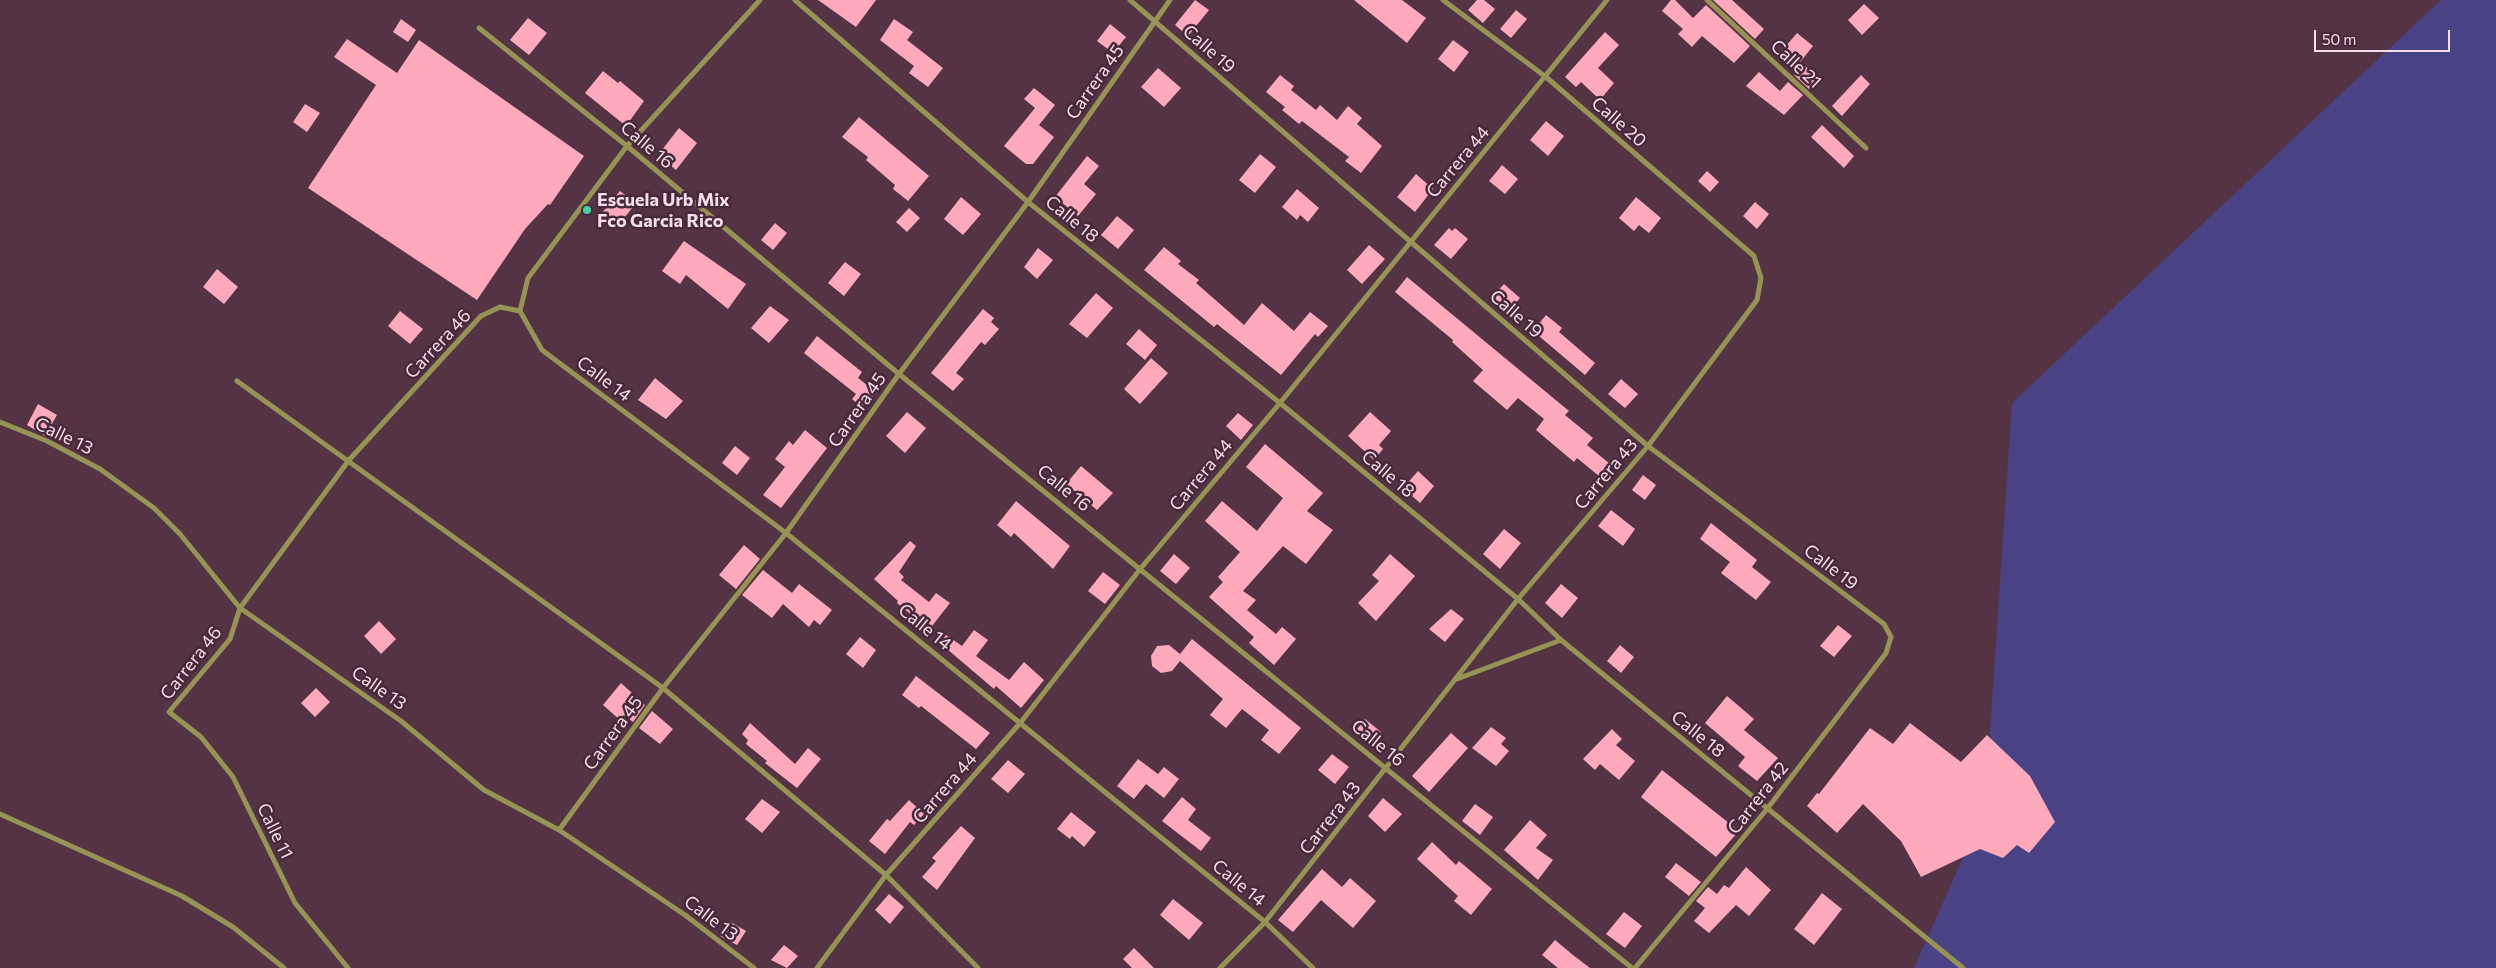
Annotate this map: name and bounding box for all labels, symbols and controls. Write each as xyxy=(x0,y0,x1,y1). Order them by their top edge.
street label: Calle 19 xyxy=(1178,20,1240,78)
scale bar xyxy=(2316,20,2452,52)
text: 50 m xyxy=(2322,30,2356,48)
street label: Calle 21 xyxy=(1766,35,1826,93)
street label: Carrera 45 xyxy=(1061,40,1129,124)
street label: Calle 20 xyxy=(1587,92,1651,152)
street label: Calle 16 xyxy=(616,117,678,173)
street label: Carrera 44 xyxy=(1422,122,1494,202)
place label: Escuela Urb Mix Fco Garcia Rico xyxy=(597,189,730,232)
street label: Calle 18 xyxy=(1041,191,1103,247)
marker: Escuela Urb Mix Fco Garcia Rico xyxy=(581,204,593,216)
street label: Calle 19 xyxy=(1485,285,1547,343)
street label: Carrera 46 xyxy=(400,305,476,383)
street label: Calle 14 xyxy=(573,352,635,406)
street label: Carrera 45 xyxy=(823,368,891,452)
street label: Calle 13 xyxy=(31,413,97,459)
street label: Carrera 43 xyxy=(1570,434,1642,514)
street label: Carrera 44 xyxy=(1165,435,1237,515)
street label: Calle 18 xyxy=(1357,446,1419,502)
street label: Calle 16 xyxy=(1033,460,1095,516)
street label: Calle 19 xyxy=(1800,540,1862,594)
street label: Calle 14 xyxy=(894,599,956,655)
street label: Carrera 46 xyxy=(156,622,226,704)
street label: Calle 13 xyxy=(347,661,411,715)
street label: Carrera 45 xyxy=(579,692,647,774)
street label: Calle 18 xyxy=(1667,706,1729,762)
street label: Calle 16 xyxy=(1347,715,1409,771)
street label: Carrera 44 xyxy=(908,748,982,828)
street label: Carrera 42 xyxy=(1723,758,1793,838)
street label: Carrera 43 xyxy=(1295,777,1365,859)
street label: Calle 11 xyxy=(252,800,298,862)
street label: Calle 14 xyxy=(1208,855,1270,911)
street label: Calle 13 xyxy=(680,891,742,945)

